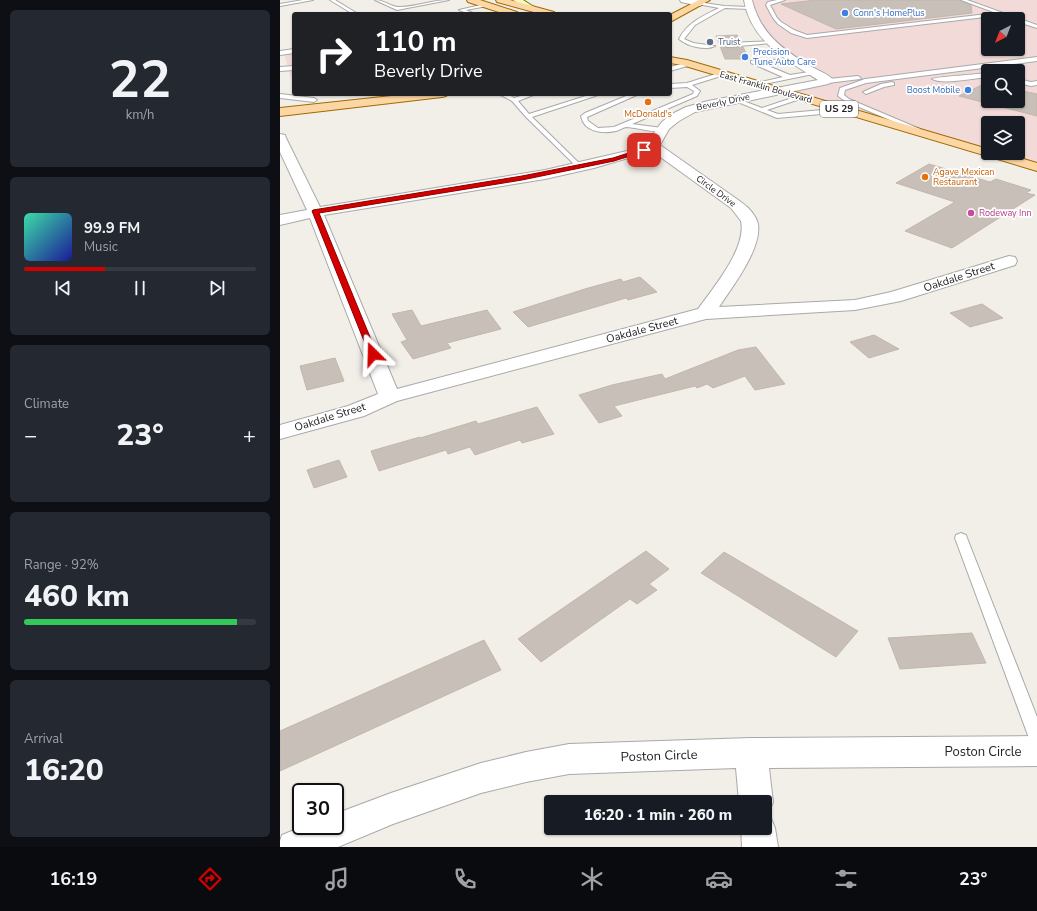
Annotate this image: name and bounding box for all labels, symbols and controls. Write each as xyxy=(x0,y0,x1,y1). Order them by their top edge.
place label: Conn's HomePlus xyxy=(853,7,925,19)
marker: Conn's HomePlus xyxy=(840,8,850,18)
north arrow xyxy=(981,12,1025,56)
map controls xyxy=(981,12,1025,160)
text: 110 m xyxy=(374,23,457,61)
icon: right xyxy=(308,28,360,80)
place label: Truist xyxy=(718,36,741,48)
marker: Truist xyxy=(705,37,715,47)
text: 22 xyxy=(109,44,171,115)
place label: Precision Tune Auto Care xyxy=(753,46,816,68)
marker: Precision Tune Auto Care xyxy=(740,52,750,62)
text: Beverly Drive xyxy=(374,59,482,83)
button: search xyxy=(981,64,1025,108)
street label: East Franklin Boulevard xyxy=(718,68,814,106)
place label: Boost Mobile xyxy=(907,84,960,96)
marker: Boost Mobile xyxy=(963,85,973,95)
street label: Beverly Drive xyxy=(695,90,751,114)
marker: McDonald's xyxy=(643,97,653,107)
road number: US 29 xyxy=(820,101,858,117)
text: km/h xyxy=(126,106,154,124)
place label: McDonald's xyxy=(624,108,672,120)
button: layers xyxy=(981,116,1025,160)
pin xyxy=(627,133,661,167)
icon: arrive xyxy=(633,139,655,161)
place label: Agave Mexican Restaurant xyxy=(933,166,994,188)
street label: Circle Drive xyxy=(694,172,739,210)
marker: Agave Mexican Restaurant xyxy=(920,172,930,182)
place label: Rodeway Inn xyxy=(979,207,1032,219)
marker: Rodeway Inn xyxy=(966,208,976,218)
text: 99.9 FM xyxy=(84,218,140,238)
text: Music xyxy=(84,238,118,256)
street label: Oakdale Street xyxy=(922,258,997,296)
icon: previous xyxy=(52,277,74,299)
icon: pause xyxy=(129,277,151,299)
icon: next xyxy=(206,277,228,299)
street label: Oakdale Street xyxy=(604,313,680,347)
position arrow xyxy=(352,333,394,375)
text: Climate xyxy=(24,395,69,413)
street label: Oakdale Street xyxy=(293,399,368,435)
text: 23° xyxy=(116,415,164,456)
text: − xyxy=(24,421,37,451)
text: + xyxy=(243,421,256,451)
text: Range · 92% xyxy=(24,556,99,574)
text: 460 km xyxy=(24,576,130,617)
text: Arrival xyxy=(24,730,63,748)
street label: Poston Circle xyxy=(945,743,1022,761)
street label: Poston Circle xyxy=(620,746,698,766)
text: 16:20 xyxy=(24,750,104,791)
speed limit sign: 30 xyxy=(292,783,344,835)
text: 16:20 · 1 min · 260 m xyxy=(584,805,732,825)
icon: directions xyxy=(196,865,224,893)
icon: music xyxy=(323,865,351,893)
icon: phone xyxy=(451,865,479,893)
icon: climate xyxy=(578,865,606,893)
icon: car xyxy=(705,865,733,893)
icon: filters xyxy=(832,865,860,893)
text: 16:19 xyxy=(50,867,97,891)
text: 23° xyxy=(959,867,987,891)

